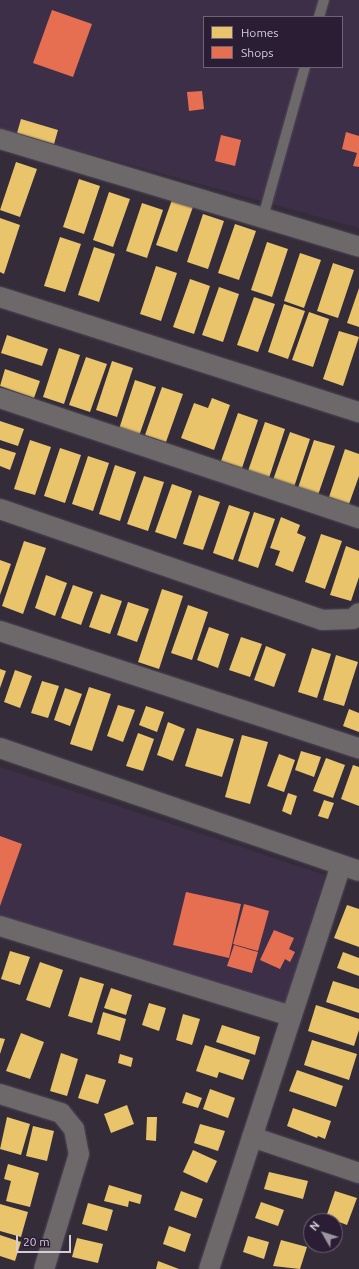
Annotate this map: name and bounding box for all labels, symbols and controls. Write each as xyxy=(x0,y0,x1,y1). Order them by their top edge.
legend xyxy=(203,16,343,68)
text: Homes xyxy=(241,26,279,39)
text: Shops xyxy=(241,46,273,59)
north arrow xyxy=(303,1213,343,1253)
text: N xyxy=(307,1219,322,1233)
scale bar xyxy=(18,1227,73,1253)
text: 20 m xyxy=(23,1235,50,1248)

